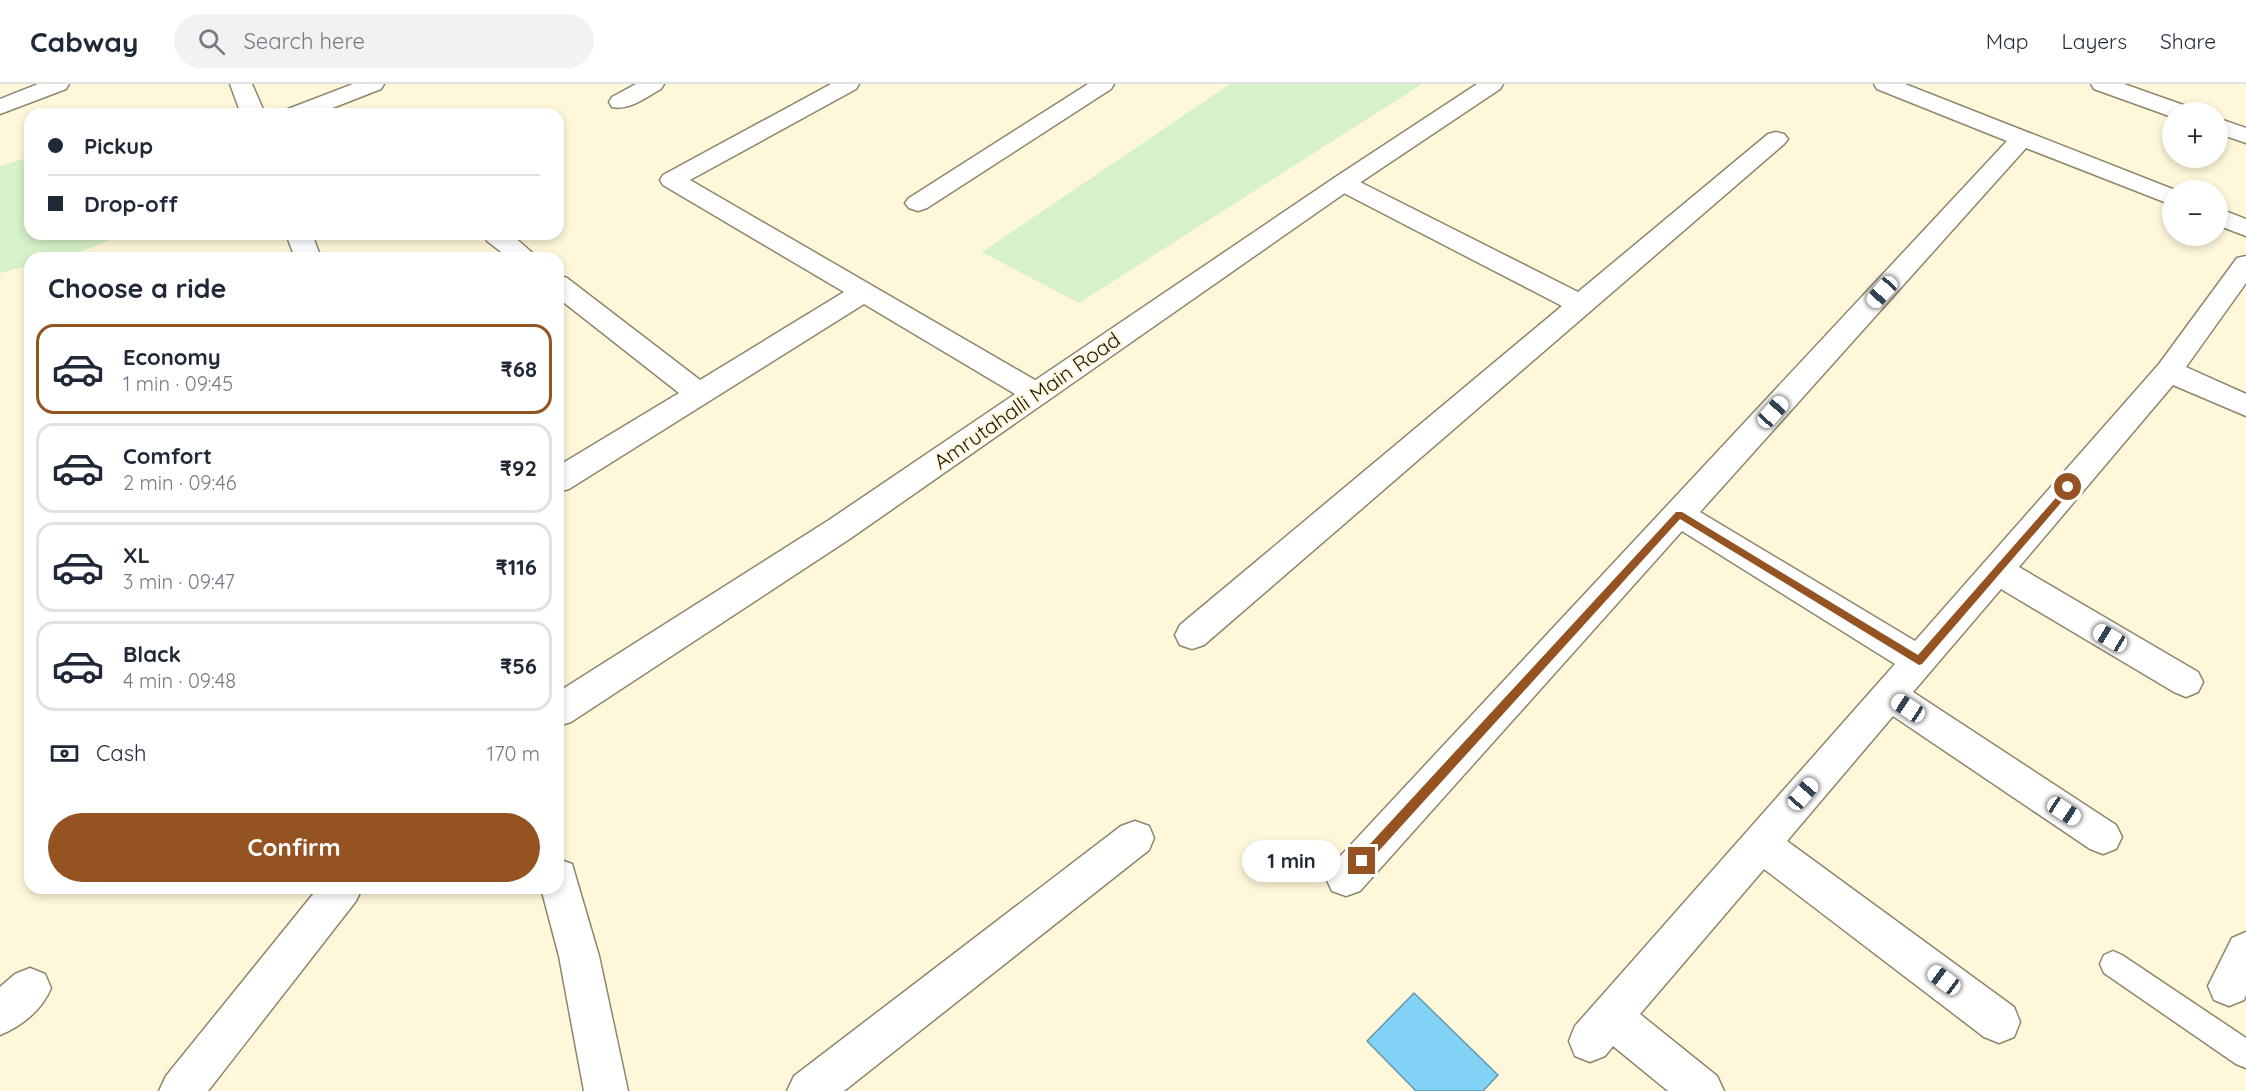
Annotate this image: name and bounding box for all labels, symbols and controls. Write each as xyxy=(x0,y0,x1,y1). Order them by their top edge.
search box xyxy=(174,14,594,68)
text: Cabway xyxy=(30,24,138,59)
icon: search xyxy=(195,25,228,58)
text: Search here xyxy=(243,27,365,55)
text: Map xyxy=(1986,28,2029,54)
text: Layers xyxy=(2062,28,2127,54)
text: Share xyxy=(2160,28,2216,54)
map controls xyxy=(2162,102,2228,246)
button: + xyxy=(2162,102,2228,168)
text: Pickup xyxy=(84,132,153,160)
button: − xyxy=(2162,180,2228,246)
text: Drop-off xyxy=(84,190,178,218)
text: Choose a ride xyxy=(48,271,226,305)
car xyxy=(1863,273,1901,311)
street label: Amrutahalli Main Road xyxy=(928,326,1125,474)
icon: car xyxy=(51,342,105,396)
text: Economy xyxy=(123,343,221,371)
text: ₹68 xyxy=(501,355,537,383)
text: 1 min · 09:45 xyxy=(123,371,233,396)
car xyxy=(1754,393,1792,431)
icon: car xyxy=(51,441,105,495)
text: Comfort xyxy=(123,442,212,470)
text: ₹92 xyxy=(500,454,537,482)
text: 2 min · 09:46 xyxy=(123,470,237,495)
route start xyxy=(2054,473,2081,500)
icon: car xyxy=(51,540,105,594)
text: XL xyxy=(123,541,150,569)
text: ₹116 xyxy=(496,553,537,581)
text: 3 min · 09:47 xyxy=(123,569,235,594)
car xyxy=(2090,621,2130,655)
icon: car xyxy=(51,639,105,693)
text: Black xyxy=(123,640,181,668)
text: ₹56 xyxy=(500,652,537,680)
text: 4 min · 09:48 xyxy=(123,668,236,693)
car xyxy=(1888,691,1928,725)
icon: cash xyxy=(48,737,81,770)
text: Cash xyxy=(96,739,147,767)
text: 170 m xyxy=(487,741,540,766)
car xyxy=(1784,775,1822,813)
car xyxy=(2044,794,2084,828)
button: Confirm xyxy=(48,813,540,882)
callout: 1 min xyxy=(1242,840,1341,882)
route end xyxy=(1348,847,1375,874)
text: 1 min xyxy=(1267,848,1316,873)
car xyxy=(1924,962,1964,998)

